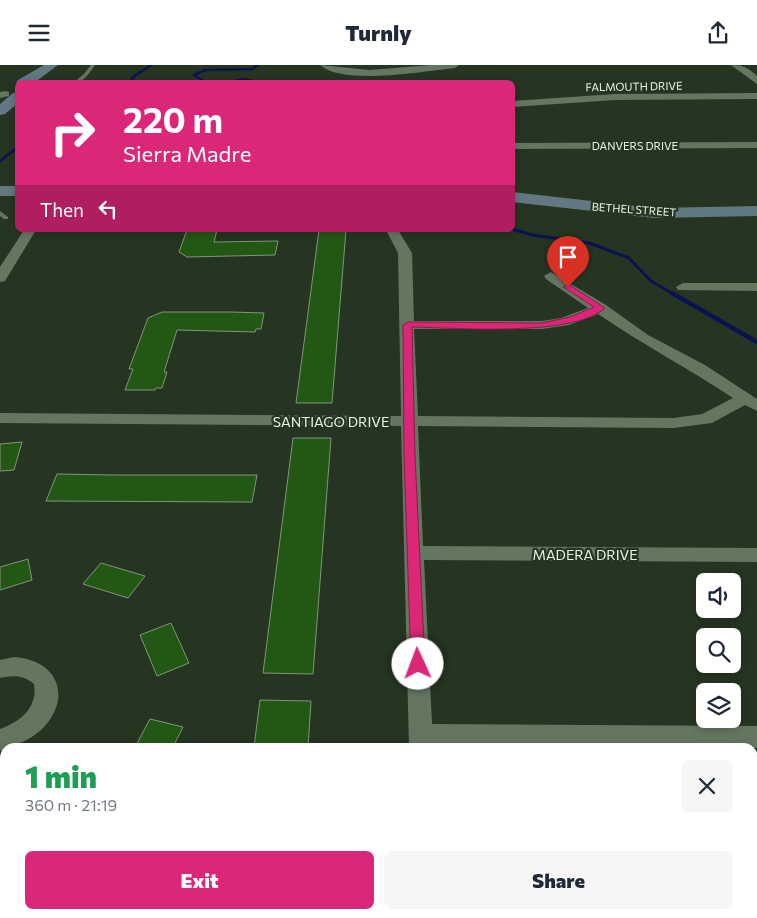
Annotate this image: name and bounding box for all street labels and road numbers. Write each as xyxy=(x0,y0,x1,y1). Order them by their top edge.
street label: FALMOUTH DRIVE xyxy=(585,79,683,93)
street label: DANVERS DRIVE xyxy=(592,139,678,152)
street label: BETHEL STREET xyxy=(591,200,677,218)
street label: SANTIAGO DRIVE xyxy=(273,413,389,430)
street label: MADERA DRIVE xyxy=(533,546,637,563)

